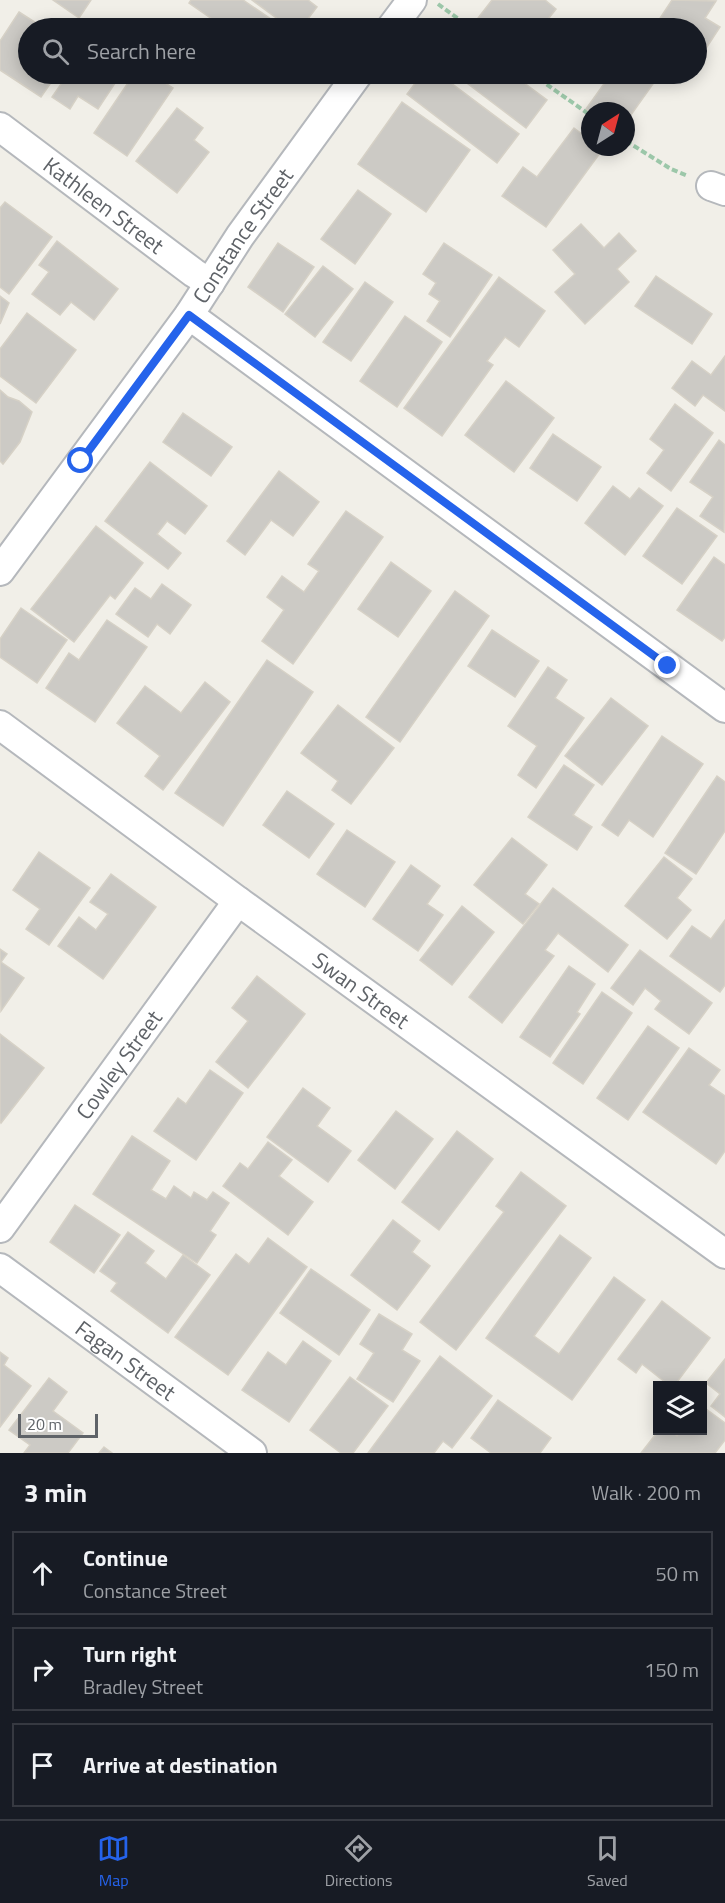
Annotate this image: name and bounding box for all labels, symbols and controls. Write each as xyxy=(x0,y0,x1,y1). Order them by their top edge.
search box xyxy=(18,18,707,84)
text: Search here xyxy=(87,34,196,68)
icon: search xyxy=(39,35,72,68)
north arrow xyxy=(581,102,635,156)
street label: Kathleen Street xyxy=(36,148,172,262)
street label: Constance Street xyxy=(184,160,302,310)
route start xyxy=(67,447,93,473)
route end xyxy=(654,652,680,678)
street label: Swan Street xyxy=(305,943,417,1037)
street label: Cowley Street xyxy=(67,1003,171,1127)
street label: Fagan Street xyxy=(68,1312,183,1409)
map controls xyxy=(653,1381,707,1435)
button: layers xyxy=(653,1381,707,1435)
scale bar xyxy=(18,1411,98,1438)
text: 20 m xyxy=(27,1412,62,1436)
text: 3 min xyxy=(24,1473,87,1512)
text: Walk · 200 m xyxy=(592,1477,701,1508)
text: Continue xyxy=(83,1541,168,1575)
icon: ahead xyxy=(26,1557,59,1590)
text: 50 m xyxy=(655,1558,699,1589)
text: Constance Street xyxy=(83,1575,227,1606)
text: Turn right xyxy=(83,1637,177,1671)
icon: right xyxy=(26,1653,59,1686)
text: 150 m xyxy=(644,1654,699,1685)
text: Bradley Street xyxy=(83,1671,203,1702)
text: Arrive at destination xyxy=(83,1748,278,1782)
icon: arrive xyxy=(26,1749,59,1782)
tab: Map xyxy=(97,1832,130,1892)
tab: Directions xyxy=(325,1832,393,1892)
tab: Saved xyxy=(587,1832,628,1892)

